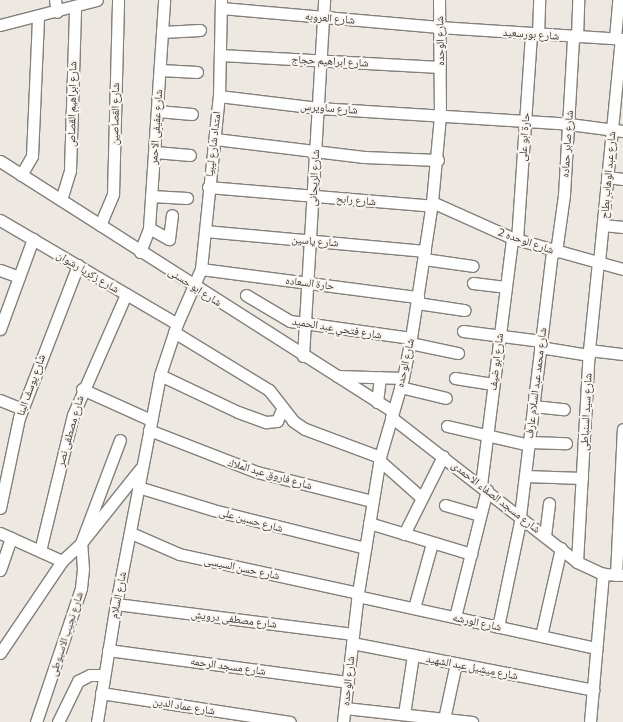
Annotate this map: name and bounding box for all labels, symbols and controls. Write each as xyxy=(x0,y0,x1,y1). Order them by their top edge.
street label: شارع العروبه xyxy=(304,9,356,27)
street label: شارع الوحده xyxy=(433,16,447,66)
street label: شارع بورسعيد xyxy=(502,25,560,43)
street label: شارع ابراهيم حجاج xyxy=(291,52,369,70)
street label: شارع ابراهيم القصاص xyxy=(65,61,79,147)
street label: شارع القصاصين xyxy=(108,83,122,145)
street label: شارع عفيفى الاحمر xyxy=(147,89,165,165)
street label: شارع ساويرس xyxy=(300,99,358,117)
street label: شارع صابر حماده xyxy=(558,110,576,178)
street label: امتداد شارع ليبيا xyxy=(202,111,224,177)
street label: حارة ابو على xyxy=(516,112,532,162)
street label: شارع عبد الوهاب بطاح xyxy=(598,131,618,219)
street label: شارع الريحانى xyxy=(306,149,322,207)
street label: شارع رابح xyxy=(335,192,377,208)
street label: شارع الوحده 2 xyxy=(496,225,556,257)
street label: شارع ياسين xyxy=(291,232,339,250)
street label: شارع زكريا رشوان xyxy=(54,248,122,296)
street label: شارع ابو حسنى xyxy=(166,265,224,309)
street label: حارة السعاده xyxy=(285,273,335,293)
street label: شارع فتحي عبد الحميد xyxy=(291,314,383,342)
street label: شارع محمد عبد السلام عارف xyxy=(523,327,549,439)
street label: شارع ابو ضيف xyxy=(486,333,506,391)
street label: شارع الوحده xyxy=(393,337,417,389)
street label: شارع يوسف البنا xyxy=(14,352,48,418)
street label: شارع سيد السنباطى xyxy=(577,373,595,451)
street label: شارع مصطفى نصر xyxy=(54,394,86,468)
street label: شارع فاروق عبد الملاك xyxy=(226,456,314,492)
street label: شارع مسجد الصفاء الاحمدى xyxy=(449,458,543,536)
street label: شارع حسين على xyxy=(218,505,284,535)
street label: شارع حسن السيسى xyxy=(203,554,281,582)
street label: شارع السلام xyxy=(107,571,129,619)
street label: شارع نجيب الاسيوطى xyxy=(46,590,86,678)
street label: شارع مصطفى درويش xyxy=(190,607,278,631)
street label: شارع الورشه xyxy=(451,610,503,634)
street label: شارع ميشيل عبد الشهيد xyxy=(425,652,519,682)
street label: شارع مسجد الرحمه xyxy=(190,654,266,678)
street label: شارع الوحده xyxy=(339,656,357,706)
street label: شارع عماد الدين xyxy=(152,695,216,717)

